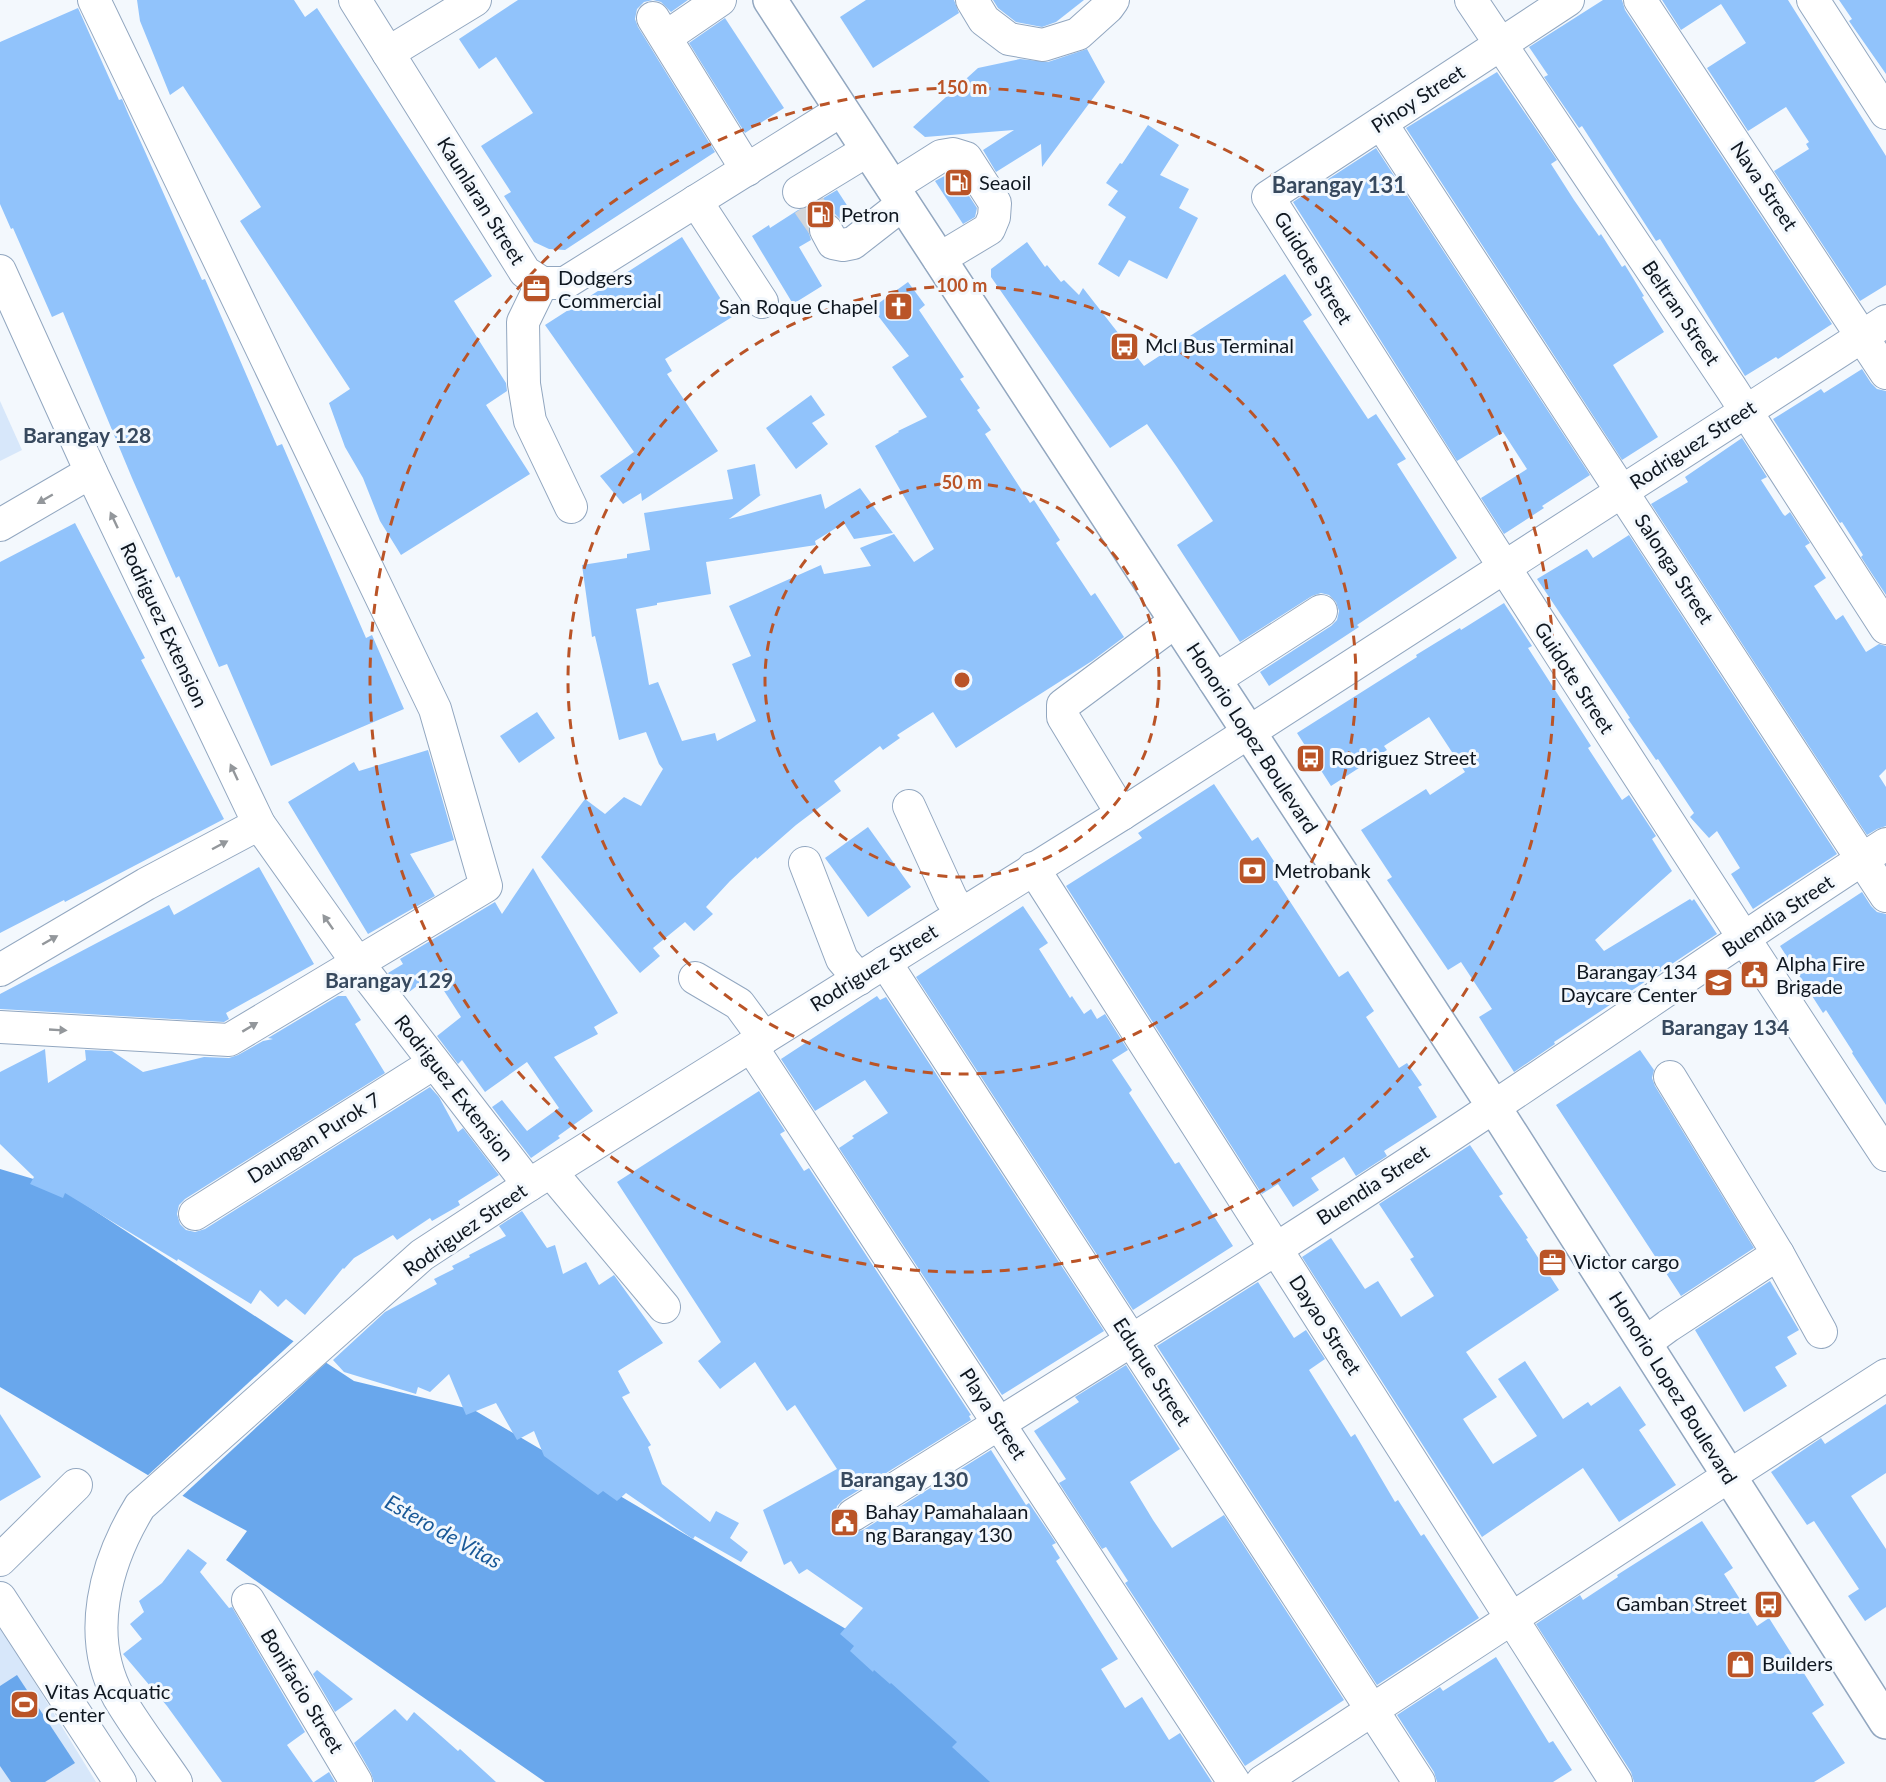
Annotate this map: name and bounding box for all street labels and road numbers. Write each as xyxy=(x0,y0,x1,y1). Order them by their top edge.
street label: Pinoy Street xyxy=(1366,59,1469,137)
street label: Kaunlaran Street xyxy=(433,132,531,269)
street label: Nava Street xyxy=(1726,136,1803,235)
street label: Guidote Street xyxy=(1270,207,1358,328)
street label: Beltran Street xyxy=(1638,255,1726,369)
street label: Rodriguez Street xyxy=(1625,394,1760,494)
street label: Salonga Street xyxy=(1630,509,1719,628)
street label: Rodriguez Extension xyxy=(116,538,214,711)
street label: Guidote Street xyxy=(1530,617,1620,738)
street label: Honorio Lopez Boulevard xyxy=(1182,638,1324,837)
street label: Buendia Street xyxy=(1717,869,1838,961)
street label: Rodriguez Street xyxy=(805,918,941,1016)
street label: Rodriguez Extension xyxy=(390,1009,519,1165)
street label: Daungan Purok 7 xyxy=(243,1087,384,1188)
street label: Buendia Street xyxy=(1312,1139,1433,1229)
street label: Rodriguez Street xyxy=(398,1178,531,1281)
street label: Dayao Street xyxy=(1285,1270,1367,1379)
street label: Honorio Lopez Boulevard xyxy=(1605,1287,1743,1488)
street label: Eduque Street xyxy=(1109,1313,1197,1430)
street label: Playa Street xyxy=(955,1363,1032,1464)
street label: Bonifacio Street xyxy=(256,1624,349,1757)

